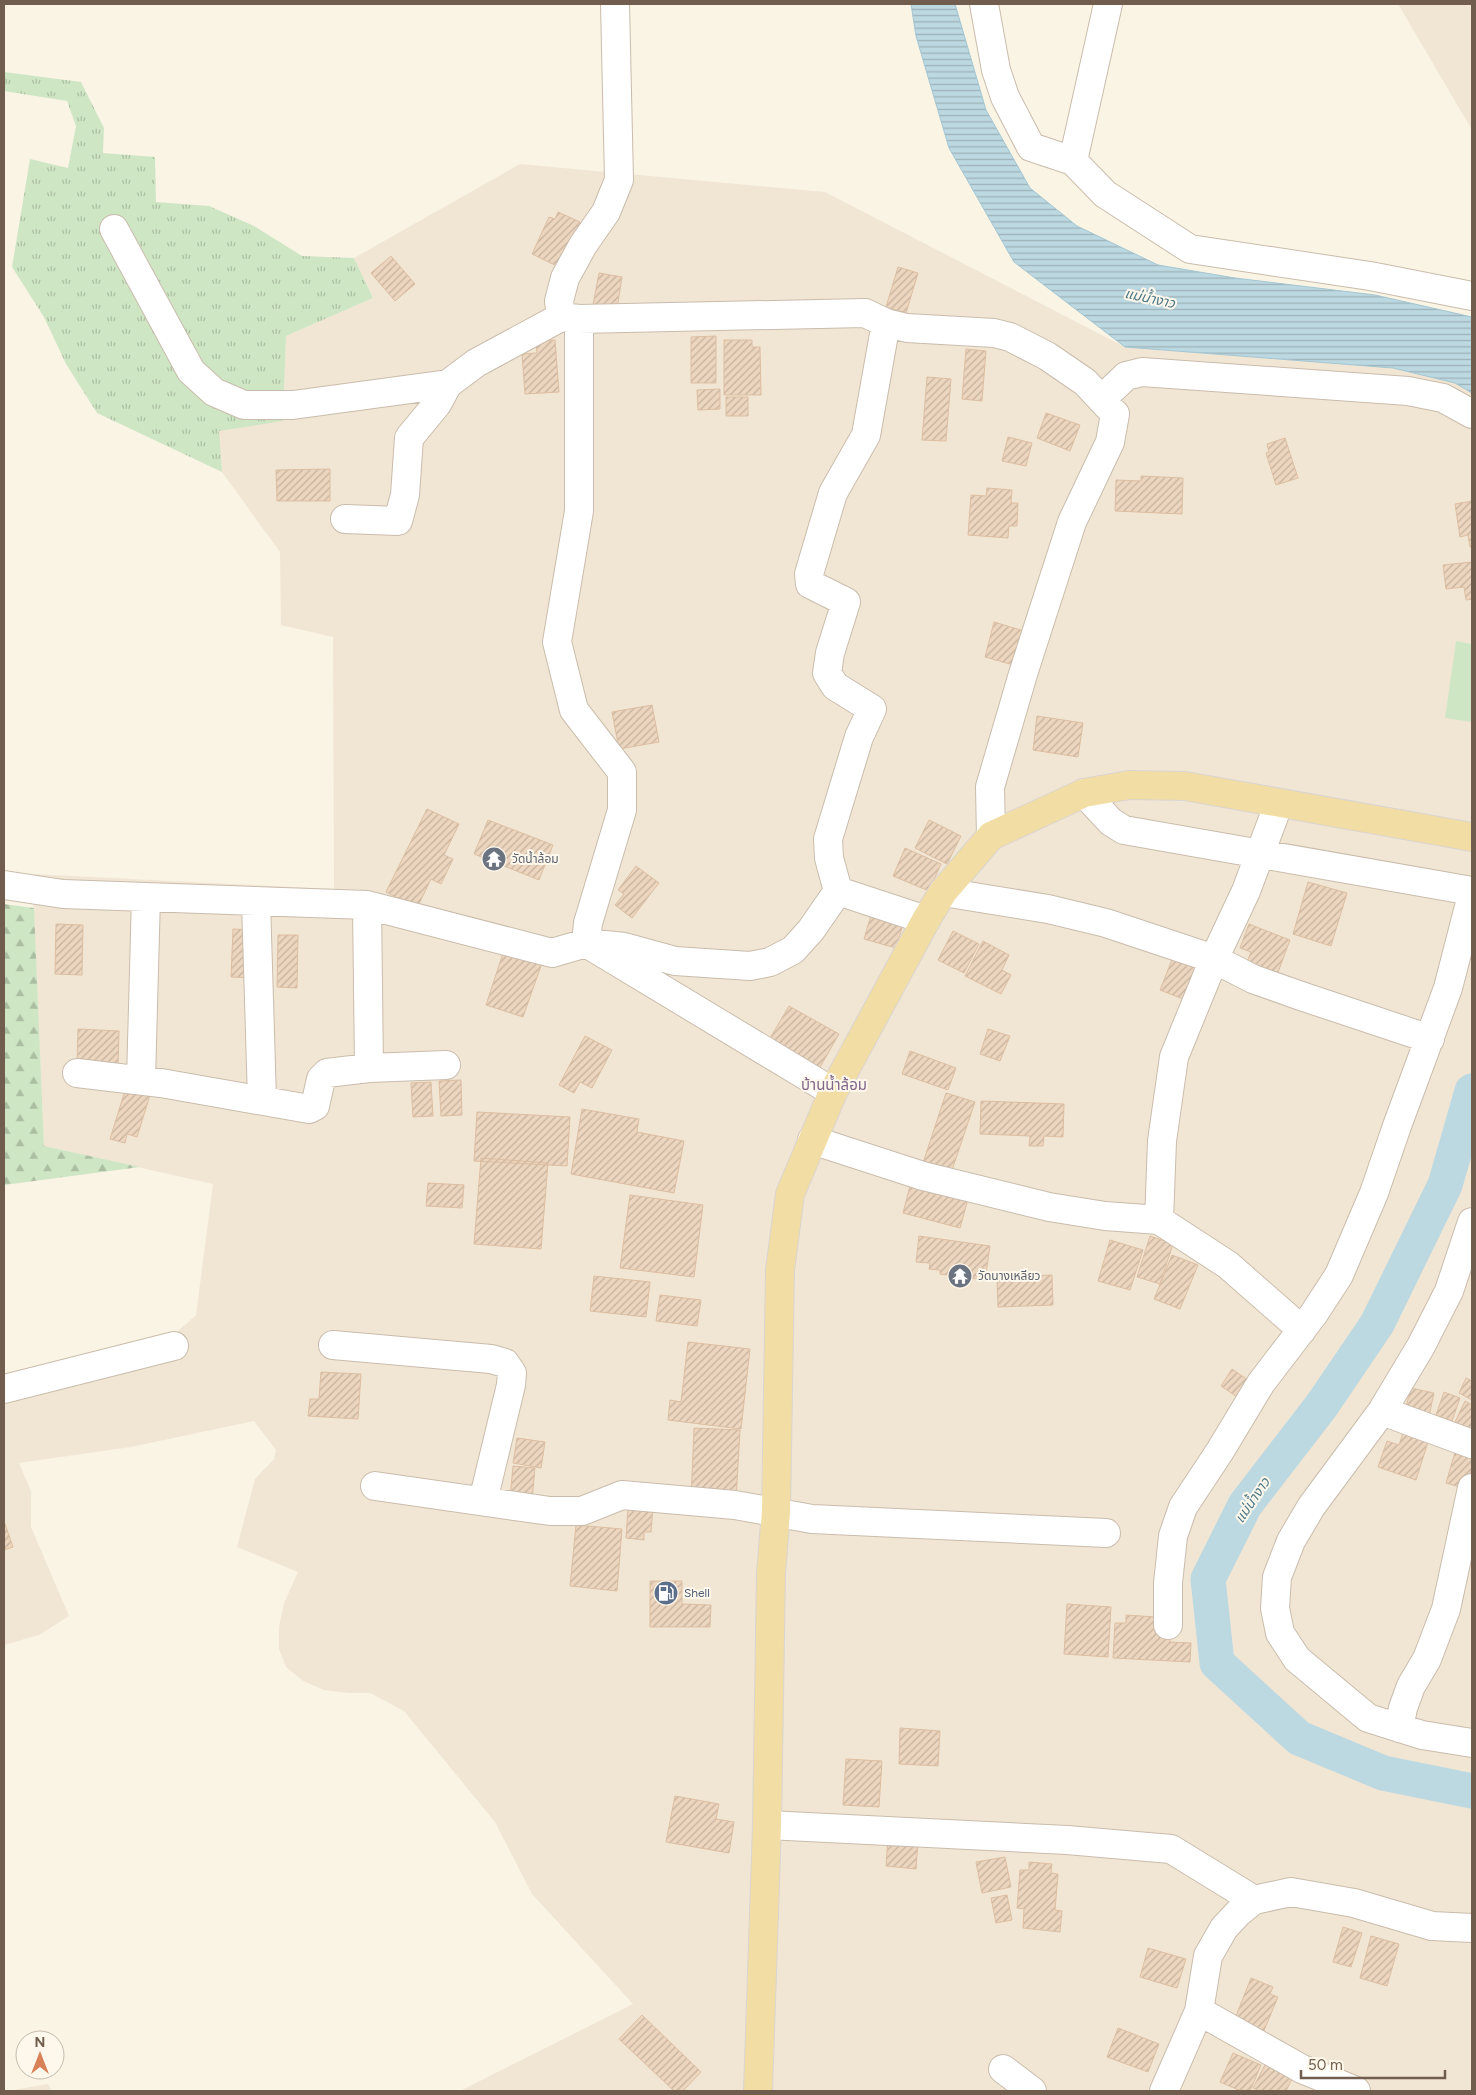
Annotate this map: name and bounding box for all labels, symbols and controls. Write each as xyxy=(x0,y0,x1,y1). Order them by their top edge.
water label: แม่น้ำงาว xyxy=(1123,283,1178,312)
temple icon: วัดน้ำล้อม xyxy=(481,846,507,872)
place label: วัดน้ำล้อม xyxy=(512,850,559,866)
district label: บ้านน้ำล้อม xyxy=(801,1074,867,1094)
temple icon: วัดนางเหลียว xyxy=(947,1263,973,1289)
place label: วัดนางเหลียว xyxy=(978,1269,1041,1283)
water label: แม่น้ำงาว xyxy=(1229,1472,1274,1526)
fuel station icon: Shell xyxy=(653,1580,679,1606)
place label: Shell xyxy=(684,1586,710,1600)
north arrow xyxy=(15,2030,65,2080)
text: N xyxy=(35,2034,45,2051)
scale bar xyxy=(1301,2048,1445,2080)
text: 50 m xyxy=(1308,2056,1343,2074)

